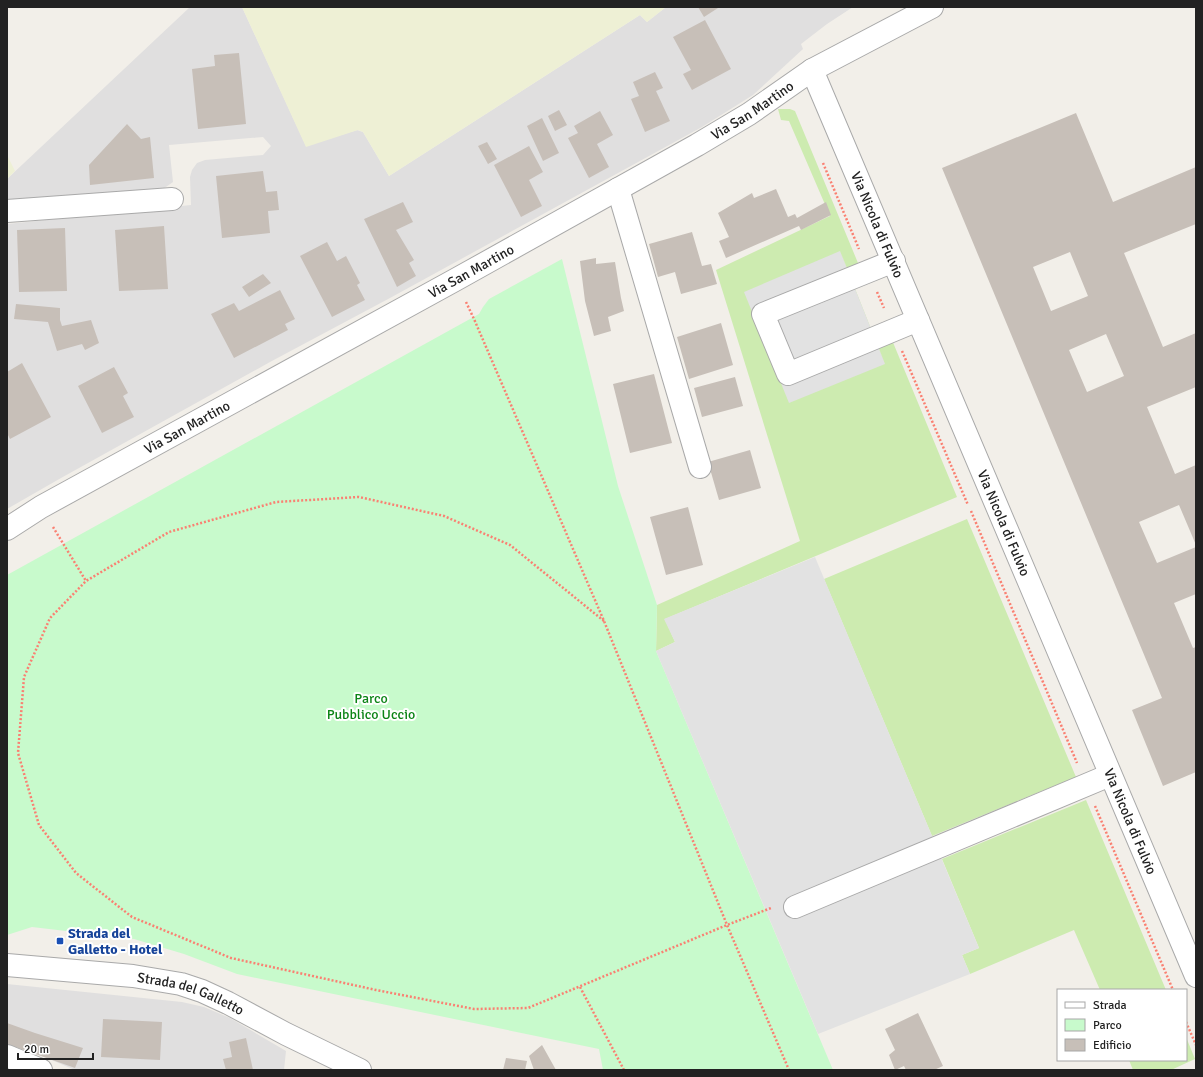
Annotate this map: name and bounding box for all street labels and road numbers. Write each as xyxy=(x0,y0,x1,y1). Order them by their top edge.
street label: Via San Martino xyxy=(708,77,797,143)
street label: Via Nicola di Fulvio xyxy=(848,169,908,280)
street label: Via San Martino xyxy=(425,240,517,302)
street label: Via San Martino xyxy=(141,397,233,457)
street label: Via Nicola di Fulvio xyxy=(974,467,1034,579)
street label: Via Nicola di Fulvio xyxy=(1100,766,1160,877)
street label: Strada del Galletto xyxy=(136,968,247,1019)

